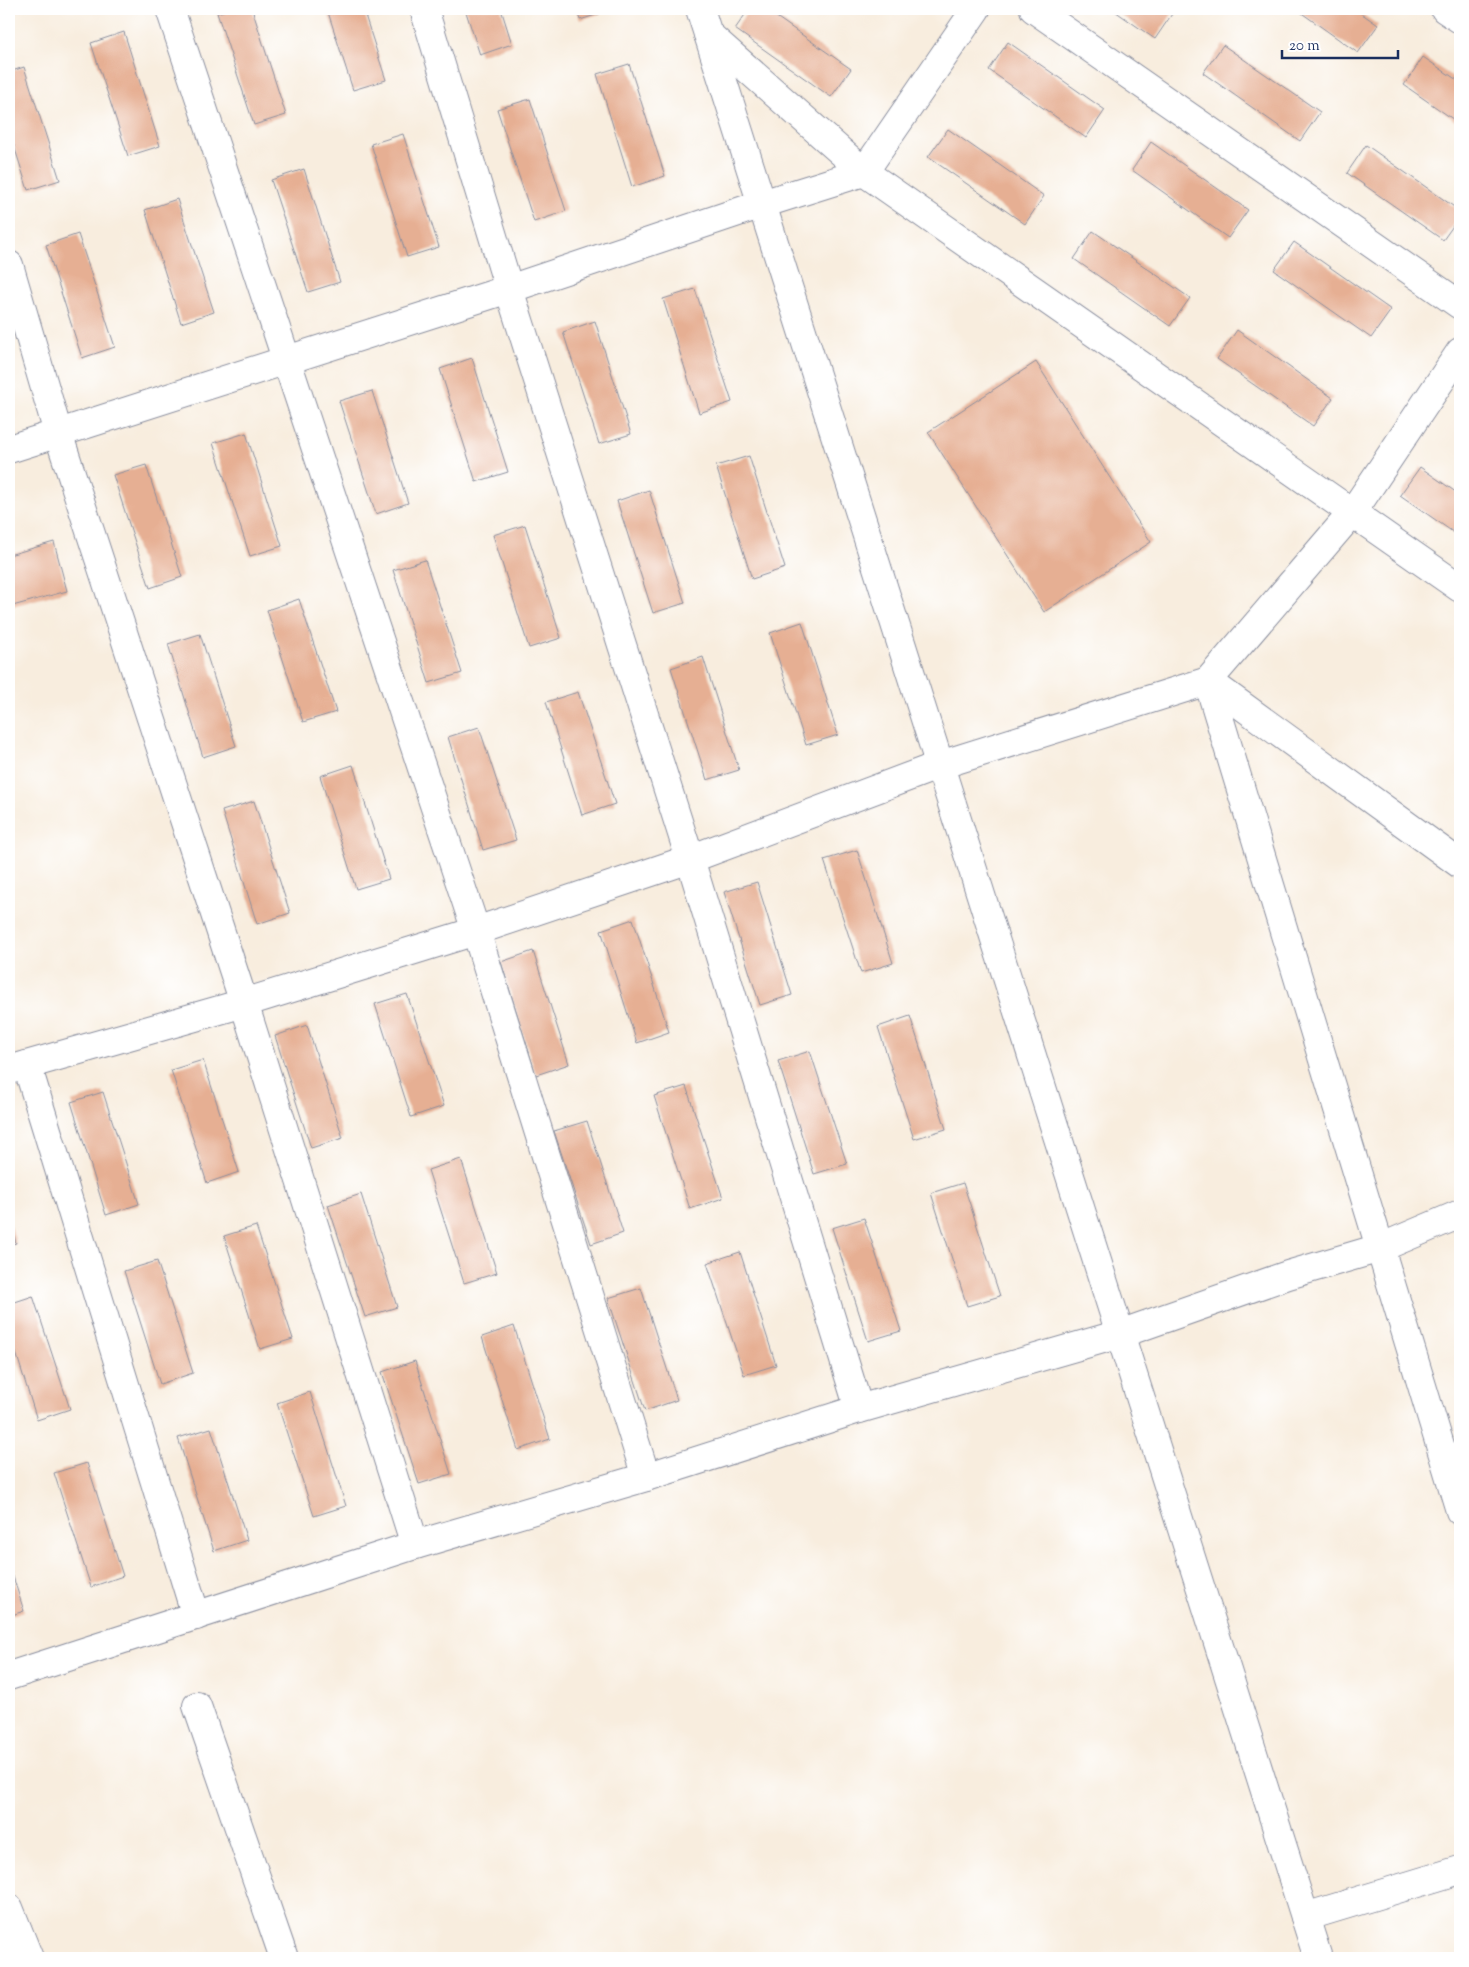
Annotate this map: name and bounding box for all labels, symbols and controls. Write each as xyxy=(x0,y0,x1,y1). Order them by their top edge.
scale bar xyxy=(1282,28,1398,60)
text: 20 m xyxy=(1289,36,1320,57)

